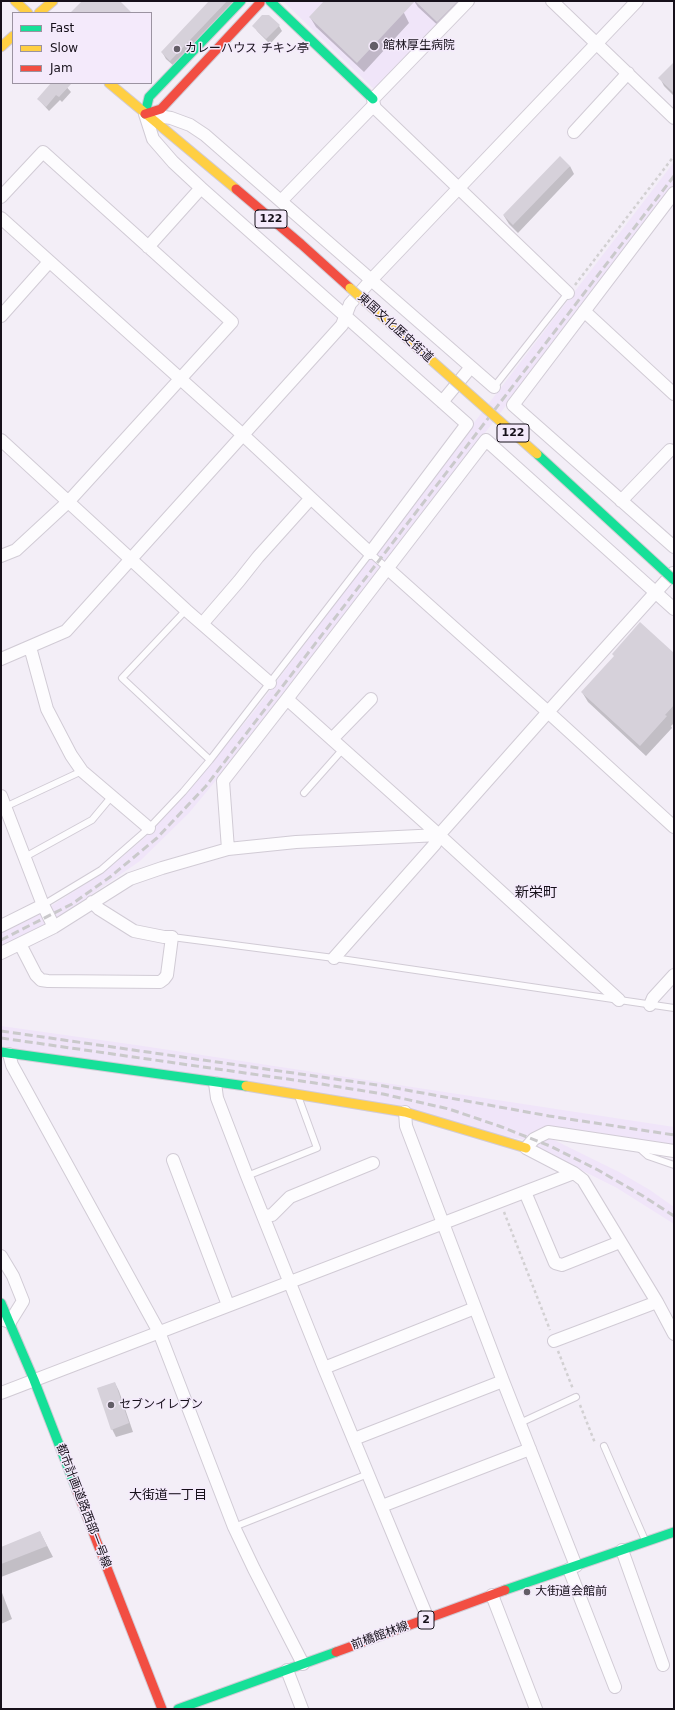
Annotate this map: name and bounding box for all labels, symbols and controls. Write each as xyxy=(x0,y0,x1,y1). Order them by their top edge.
legend xyxy=(12,12,152,84)
text: Fast xyxy=(50,21,74,35)
place label: 館林厚生病院 xyxy=(383,39,455,53)
marker: 館林厚生病院 xyxy=(368,40,380,52)
text: Slow xyxy=(50,41,78,55)
place label: カレーハウス チキン亭 xyxy=(185,42,309,56)
marker: カレーハウス チキン亭 xyxy=(172,44,182,54)
text: Jam xyxy=(50,61,73,75)
road number: 122 xyxy=(255,210,287,228)
street label: 東国文化歴史街道 xyxy=(355,291,435,365)
road number: 122 xyxy=(497,424,529,442)
district label: 新栄町 xyxy=(515,885,557,901)
place label: セブンイレブン xyxy=(119,1398,203,1412)
marker: セブンイレブン xyxy=(106,1400,116,1410)
street label: 都市計画道路西部一号線 xyxy=(53,1442,113,1570)
district label: 大街道一丁目 xyxy=(129,1488,207,1504)
place label: 大街道会館前 xyxy=(535,1585,607,1599)
marker: 大街道会館前 xyxy=(522,1587,532,1597)
road number: 2 xyxy=(418,1611,434,1629)
street label: 前橋館林線 xyxy=(349,1619,411,1653)

